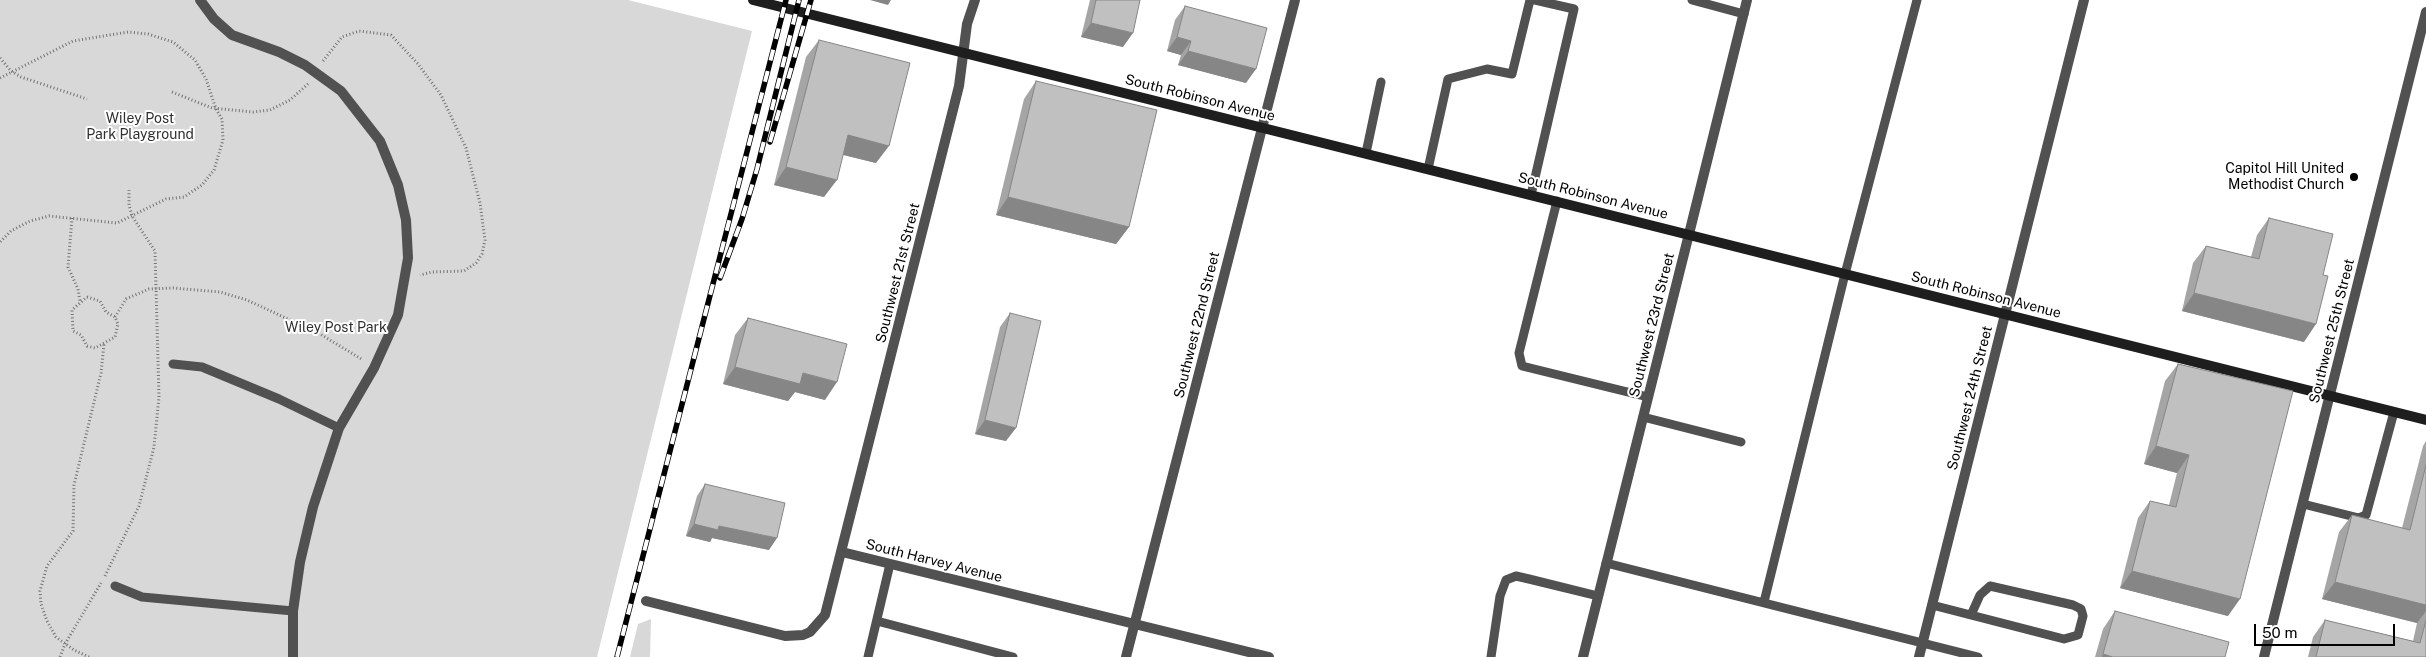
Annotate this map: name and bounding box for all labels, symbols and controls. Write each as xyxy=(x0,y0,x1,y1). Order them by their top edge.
street label: South Robinson Avenue xyxy=(1123,71,1277,125)
park label: Wiley Post Park Playground xyxy=(86,111,194,144)
place label: Capitol Hill United Methodist Church xyxy=(2225,161,2344,193)
street label: South Robinson Avenue xyxy=(1516,169,1670,223)
marker: Capitol Hill United Methodist Church xyxy=(2348,171,2360,183)
street label: Southwest 21st Street xyxy=(872,201,924,345)
street label: Southwest 22nd Street xyxy=(1171,250,1223,400)
street label: Southwest 23rd Street xyxy=(1626,251,1678,399)
street label: Southwest 25th Street xyxy=(2306,257,2358,405)
street label: South Robinson Avenue xyxy=(1909,268,2063,322)
park label: Wiley Post Park xyxy=(285,320,387,336)
street label: Southwest 24th Street xyxy=(1944,324,1996,472)
street label: South Harvey Avenue xyxy=(864,536,1004,586)
scale bar xyxy=(2256,614,2397,646)
text: 50 m xyxy=(2262,624,2297,641)

